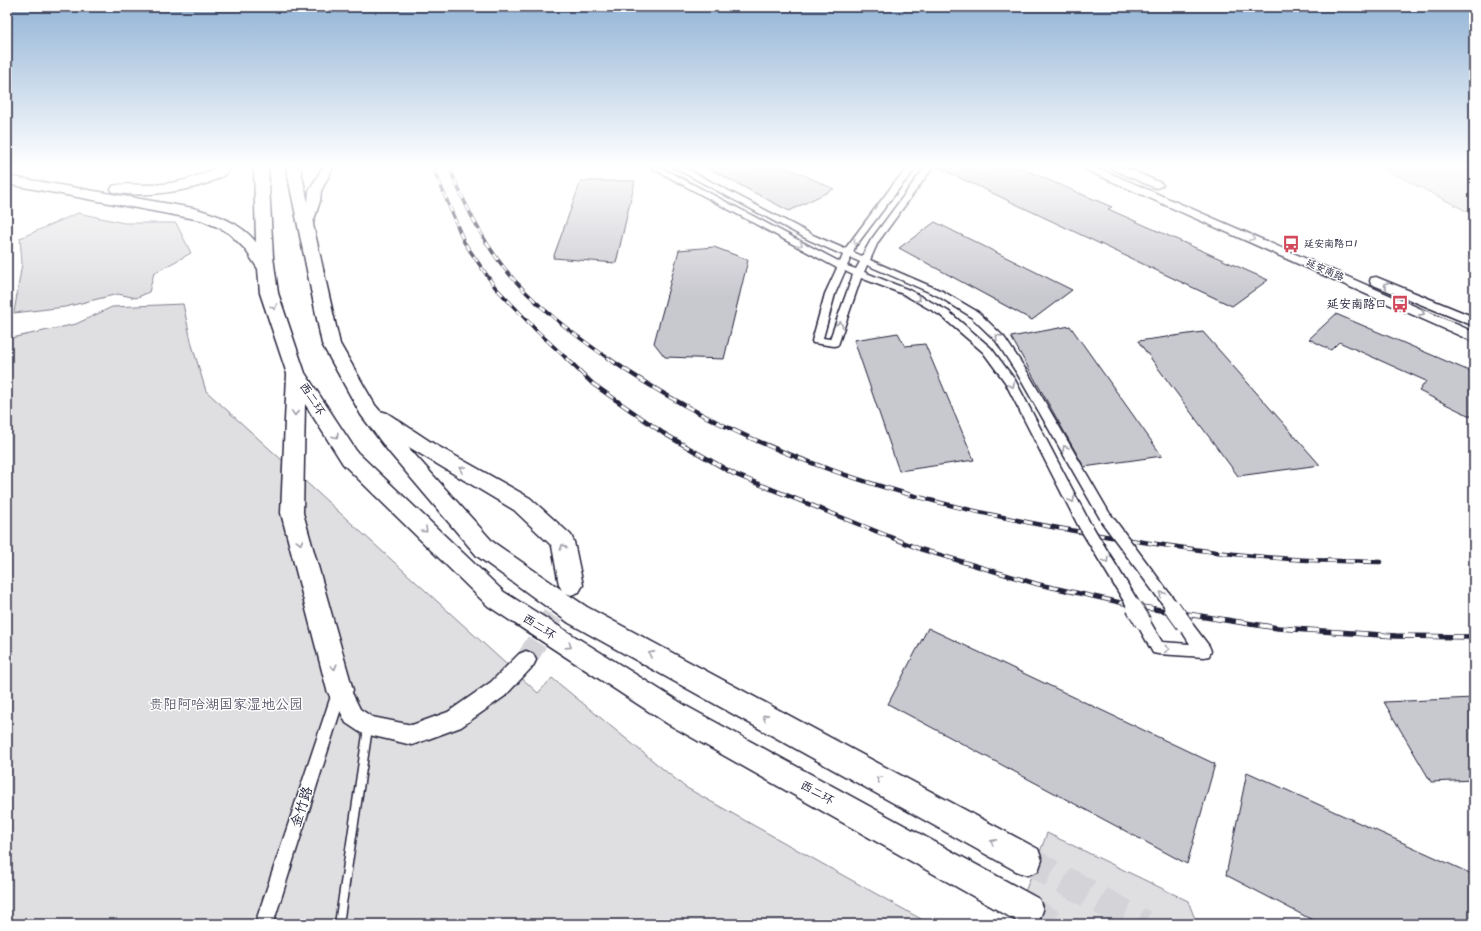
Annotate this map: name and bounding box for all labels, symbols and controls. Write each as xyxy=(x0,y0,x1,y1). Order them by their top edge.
one-way arrow xyxy=(1248,234,1255,242)
bus stop icon: 延安南路口1 xyxy=(1281,234,1301,254)
place label: 延安南路口1 xyxy=(1304,236,1357,252)
one-way arrow xyxy=(853,237,860,244)
one-way arrow xyxy=(795,240,803,247)
street label: 延安南路 xyxy=(1303,255,1347,285)
one-way arrow xyxy=(1383,282,1390,290)
one-way arrow xyxy=(913,294,921,301)
bus stop icon: 延安南路口 xyxy=(1390,294,1410,314)
place label: 延安南路口 xyxy=(1327,295,1387,314)
one-way arrow xyxy=(269,304,278,311)
one-way arrow xyxy=(1418,309,1425,317)
one-way arrow xyxy=(835,321,844,328)
one-way arrow xyxy=(995,334,1003,342)
street label: 西二环 xyxy=(294,379,330,419)
one-way arrow xyxy=(1008,381,1015,388)
one-way arrow xyxy=(291,410,299,416)
one-way arrow xyxy=(331,432,339,439)
one-way arrow xyxy=(1063,445,1070,452)
one-way arrow xyxy=(459,467,466,474)
one-way arrow xyxy=(1067,496,1074,504)
one-way arrow xyxy=(420,525,428,533)
one-way arrow xyxy=(295,538,304,545)
one-way arrow xyxy=(559,543,568,550)
one-way arrow xyxy=(1101,556,1108,563)
one-way arrow xyxy=(1159,591,1167,598)
street label: 西二环 xyxy=(519,609,559,645)
one-way arrow xyxy=(565,641,572,649)
one-way arrow xyxy=(1164,644,1170,653)
one-way arrow xyxy=(648,652,655,659)
one-way arrow xyxy=(329,664,338,671)
park label: 贵阳阿哈湖国家湿地公园 xyxy=(149,694,303,716)
one-way arrow xyxy=(762,714,769,721)
street label: 西二环 xyxy=(797,776,837,810)
one-way arrow xyxy=(876,777,883,784)
street label: 金竹路 xyxy=(285,784,319,830)
one-way arrow xyxy=(990,839,997,846)

